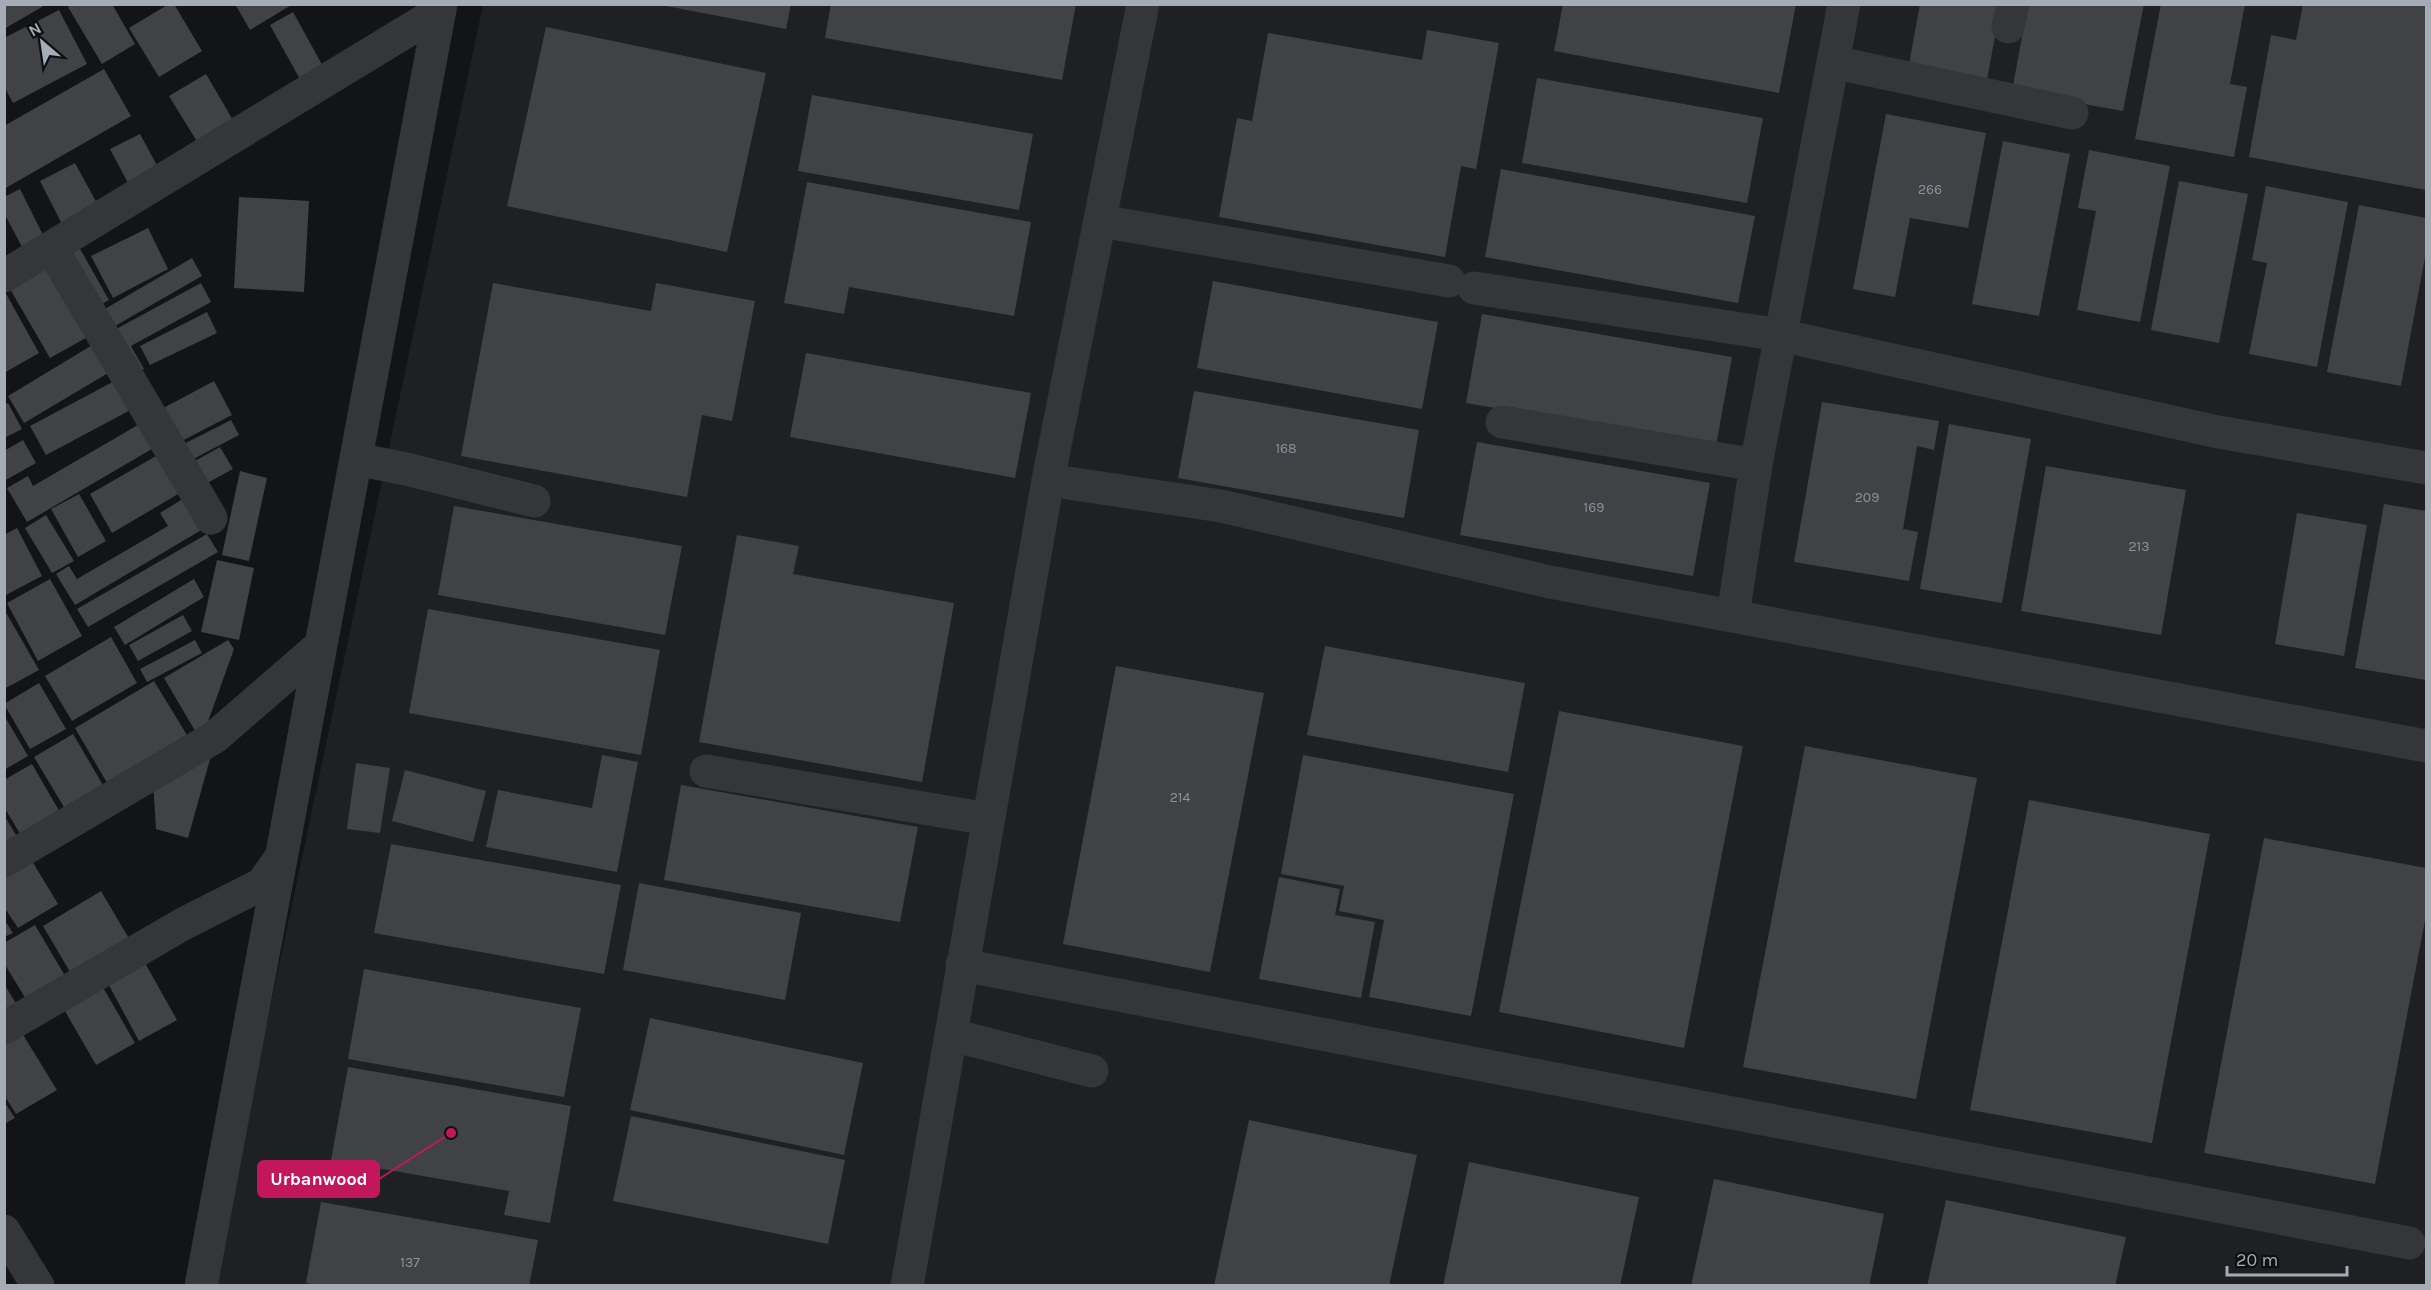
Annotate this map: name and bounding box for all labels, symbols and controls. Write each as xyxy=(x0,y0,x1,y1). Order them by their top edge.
north arrow xyxy=(12,12,72,72)
text: N xyxy=(25,18,45,40)
house number: 266 xyxy=(1918,181,1942,198)
house number: 168 xyxy=(1275,440,1297,457)
house number: 209 xyxy=(1855,489,1879,506)
house number: 169 xyxy=(1584,499,1604,516)
house number: 213 xyxy=(2128,538,2150,555)
house number: 214 xyxy=(1170,789,1190,806)
callout: Urbanwood xyxy=(258,1161,379,1197)
text: Urbanwood xyxy=(270,1168,368,1190)
scale bar xyxy=(2227,1239,2347,1277)
text: 20 m xyxy=(2236,1249,2278,1271)
house number: 137 xyxy=(400,1254,420,1271)

